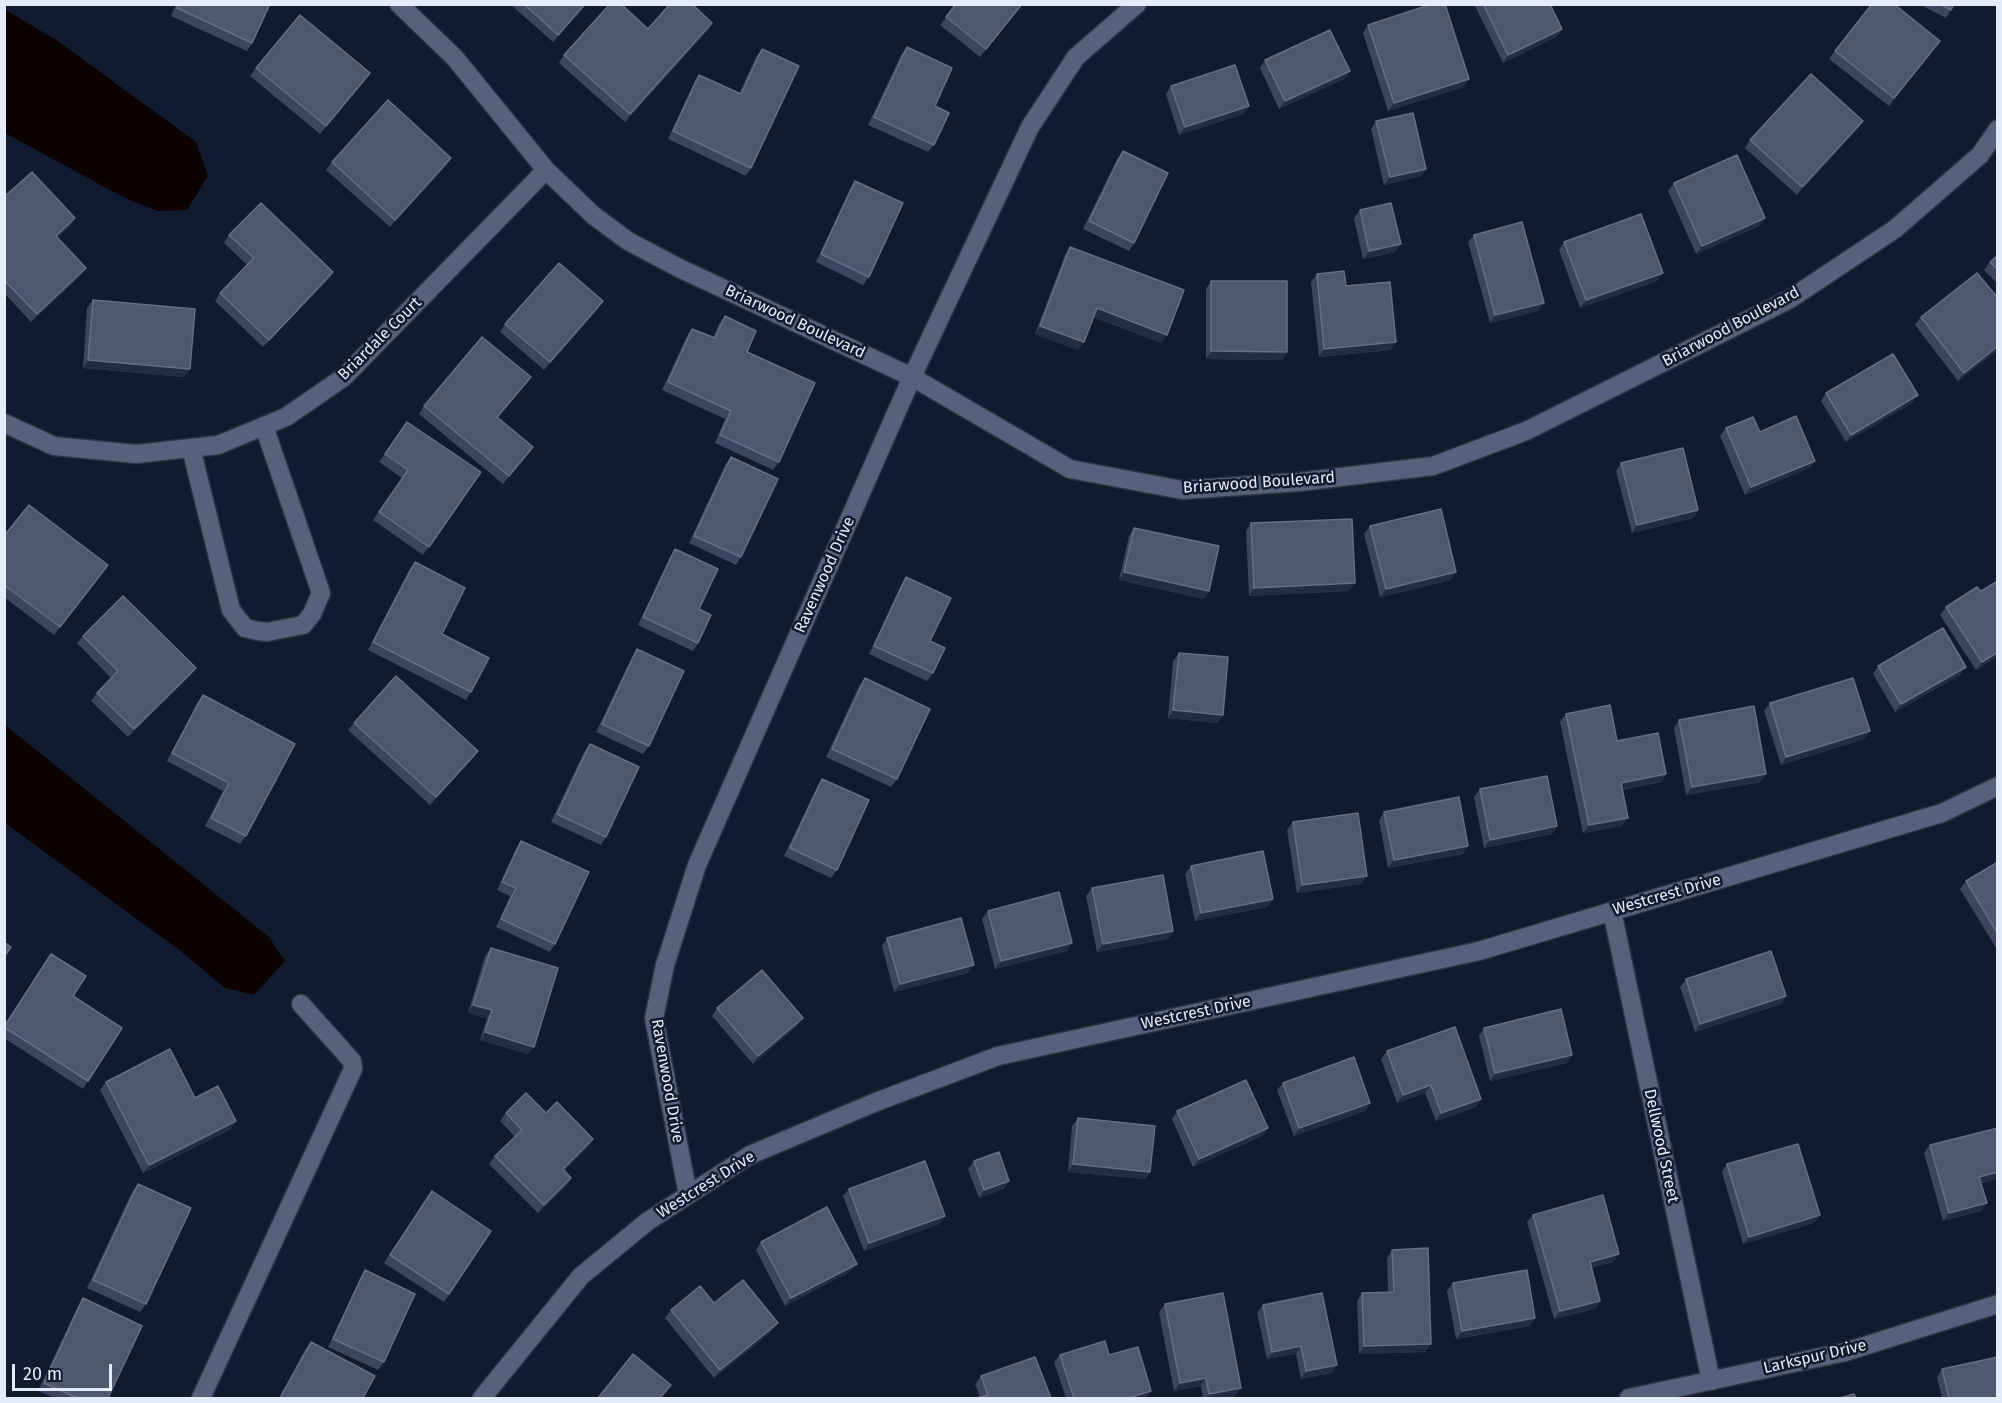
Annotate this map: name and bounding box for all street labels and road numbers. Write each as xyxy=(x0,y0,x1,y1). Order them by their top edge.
street label: Briarwood Boulevard xyxy=(722,281,868,363)
street label: Briarwood Boulevard xyxy=(1659,283,1803,371)
street label: Briardale Court xyxy=(334,293,426,385)
street label: Briarwood Boulevard xyxy=(1182,468,1336,498)
street label: Ravenwood Drive xyxy=(791,514,859,636)
street label: Westcrest Drive xyxy=(1611,870,1723,920)
street label: Westcrest Drive xyxy=(1139,992,1253,1034)
street label: Ravenwood Drive xyxy=(647,1018,687,1144)
street label: Dellwood Street xyxy=(1640,1087,1682,1205)
street label: Westcrest Drive xyxy=(653,1147,759,1223)
street label: Larkspur Drive xyxy=(1762,1336,1868,1378)

